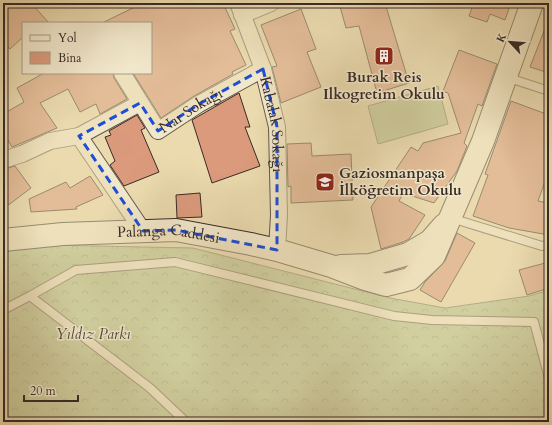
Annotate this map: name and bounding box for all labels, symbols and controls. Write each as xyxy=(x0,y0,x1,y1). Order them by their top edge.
legend xyxy=(22,22,152,74)
north arrow xyxy=(490,22,530,62)
text: Yol xyxy=(58,30,77,46)
text: K xyxy=(493,30,510,45)
building icon: Burak Reis Ilkogretim Okulu xyxy=(373,45,395,67)
text: Bina xyxy=(58,50,82,66)
place label: Burak Reis Ilkogretim Okulu xyxy=(323,67,445,104)
street label: Kabalak Sokağı xyxy=(255,74,288,173)
street label: Nar Sokağı xyxy=(155,83,226,138)
place label: Gaziosmanpaşa İlköğretim Okulu xyxy=(339,163,462,200)
school or university icon: Gaziosmanpaşa İlköğretim Okulu xyxy=(314,171,336,193)
street label: Palanga Caddesi xyxy=(117,220,221,248)
park label: Yıldız Parkı xyxy=(56,324,130,344)
scale bar xyxy=(24,377,78,403)
text: 20 m xyxy=(30,383,57,399)

